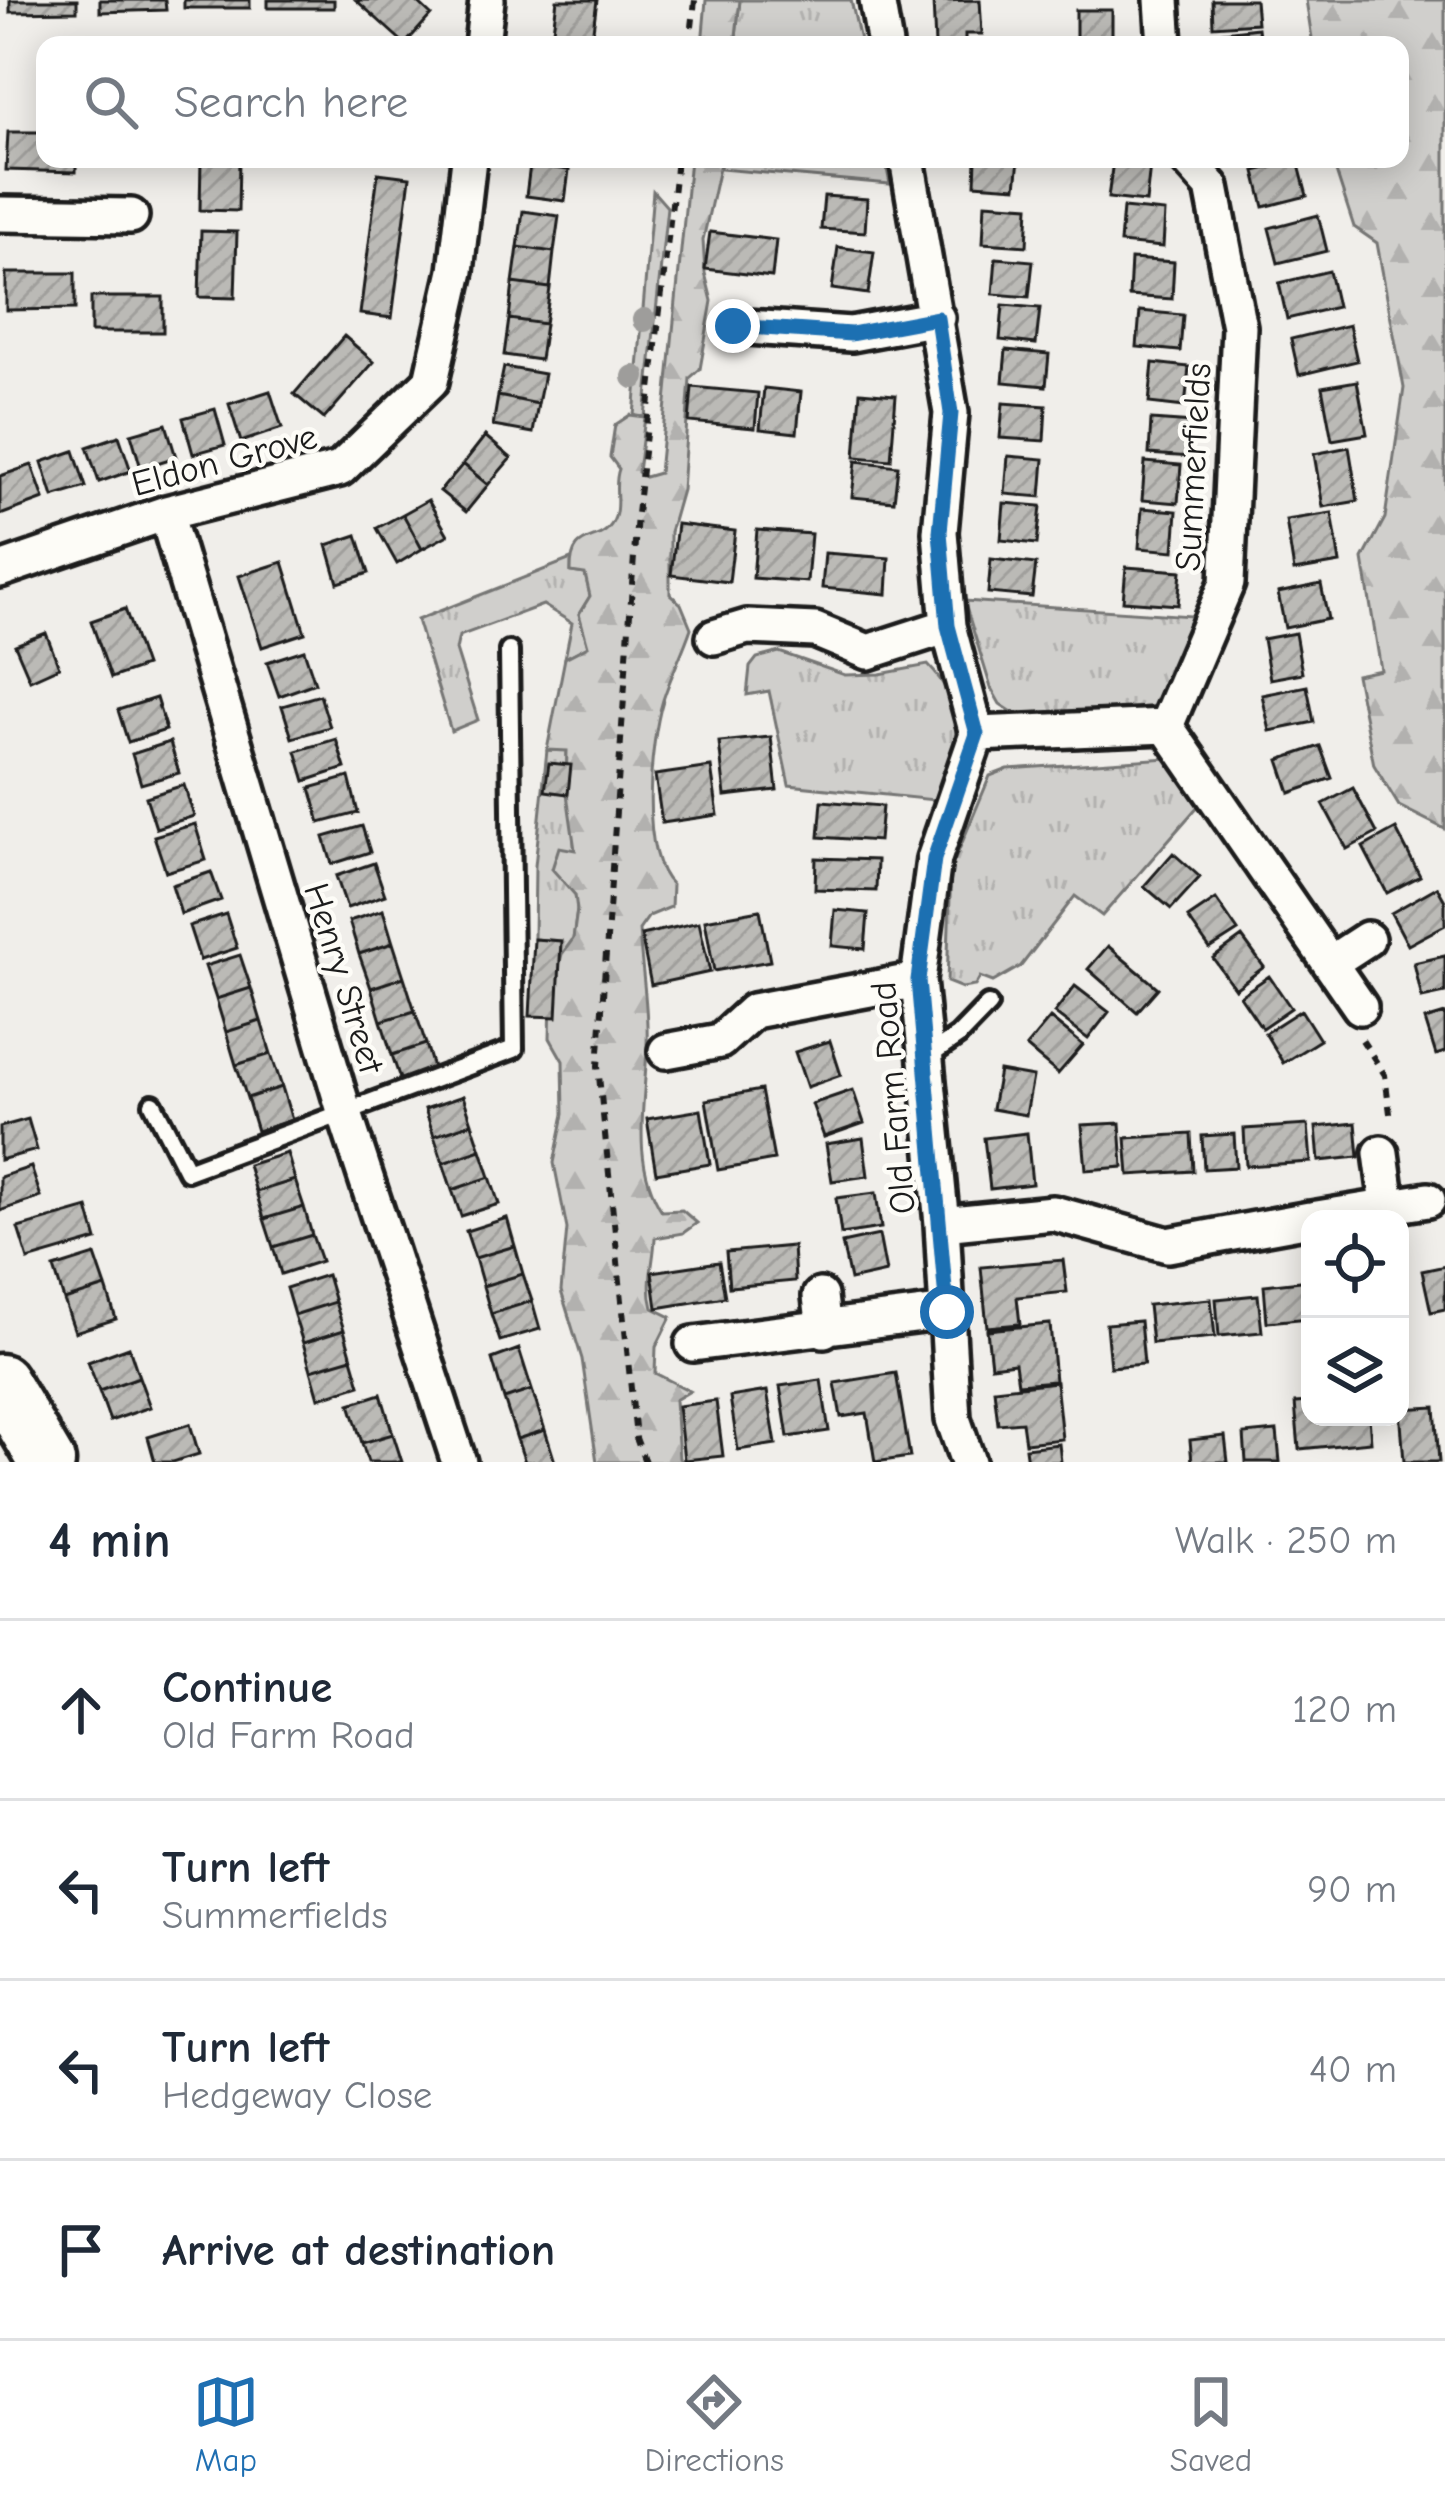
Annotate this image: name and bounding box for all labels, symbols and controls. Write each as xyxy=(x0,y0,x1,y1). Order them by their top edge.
search box xyxy=(36,36,1409,168)
icon: search xyxy=(78,69,144,135)
text: Search here xyxy=(174,76,408,128)
route end xyxy=(706,299,760,353)
street label: Summerfields xyxy=(1168,362,1219,572)
street label: Eldon Grove xyxy=(127,416,322,505)
street label: Henry Street xyxy=(295,878,392,1080)
street label: Old Farm Road xyxy=(863,980,924,1216)
map controls xyxy=(1301,1210,1409,1426)
button: locate xyxy=(1301,1210,1409,1318)
route start xyxy=(920,1285,974,1339)
button: layers xyxy=(1301,1318,1409,1426)
text: 4 min xyxy=(48,1511,171,1570)
text: Walk · 250 m xyxy=(1175,1518,1397,1563)
text: Continue xyxy=(162,1661,332,1713)
icon: ahead xyxy=(48,1677,114,1743)
text: 120 m xyxy=(1292,1687,1397,1732)
text: Old Farm Road xyxy=(162,1713,415,1758)
text: Turn left xyxy=(162,1841,329,1893)
icon: left xyxy=(48,1857,114,1923)
text: 90 m xyxy=(1307,1867,1397,1912)
text: Summerfields xyxy=(162,1893,388,1938)
text: Turn left xyxy=(162,2021,329,2073)
icon: left xyxy=(48,2037,114,2103)
text: 40 m xyxy=(1309,2047,1397,2092)
text: Hedgeway Close xyxy=(162,2073,432,2118)
icon: arrive xyxy=(48,2217,114,2283)
text: Arrive at destination xyxy=(162,2224,555,2276)
tab: Map xyxy=(193,2369,259,2479)
tab: Directions xyxy=(645,2369,784,2479)
tab: Saved xyxy=(1170,2369,1252,2479)

